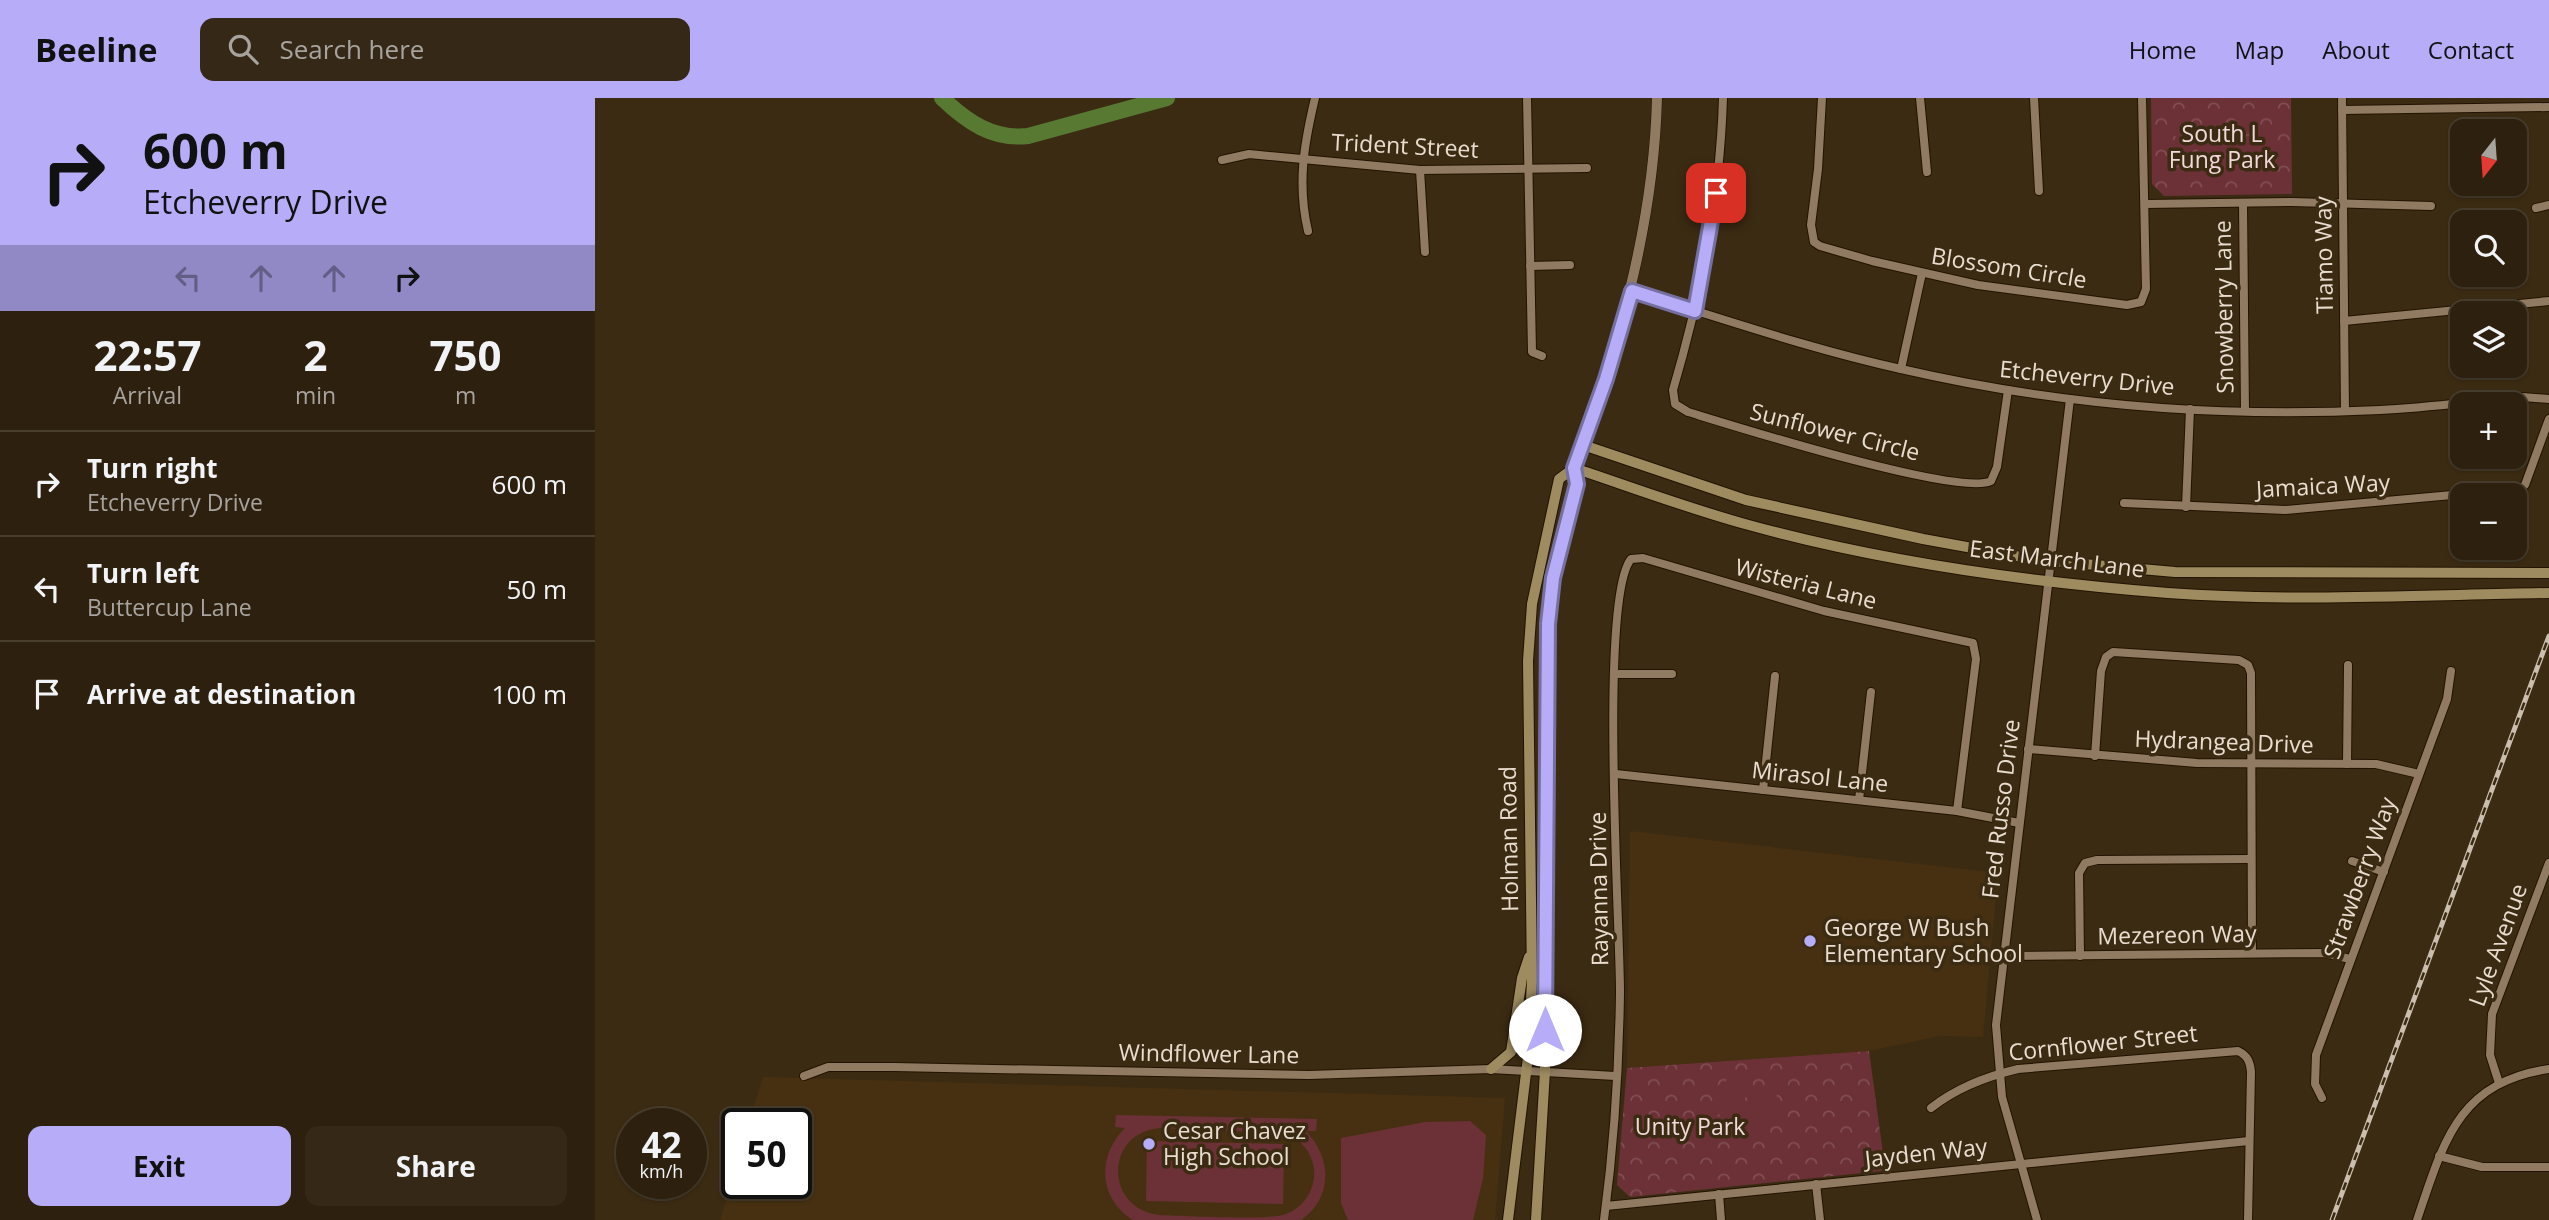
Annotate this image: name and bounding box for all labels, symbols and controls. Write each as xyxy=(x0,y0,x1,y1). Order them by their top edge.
search box xyxy=(200,18,690,81)
text: Beeline xyxy=(35,27,158,72)
icon: search xyxy=(224,30,262,68)
text: Search here xyxy=(280,31,424,67)
text: Home xyxy=(2129,33,2197,66)
text: Map xyxy=(2235,33,2284,66)
text: About xyxy=(2322,33,2390,66)
text: Contact xyxy=(2428,33,2514,66)
text: 600 m xyxy=(143,117,288,183)
park label: South L Fung Park xyxy=(2169,117,2275,175)
north arrow xyxy=(2450,119,2527,196)
map controls xyxy=(2450,119,2527,560)
street label: Trident Street xyxy=(1331,125,1479,165)
icon: right xyxy=(28,126,119,217)
pin xyxy=(1686,163,1746,223)
icon: arrive xyxy=(1697,174,1735,212)
text: Etcheverry Drive xyxy=(143,180,388,223)
street label: Tiamo Way xyxy=(2306,195,2340,314)
button: search xyxy=(2450,210,2527,287)
street label: Snowberry Lane xyxy=(2205,220,2241,394)
street label: Blossom Circle xyxy=(1929,239,2089,295)
icon: left xyxy=(169,259,207,297)
icon: ahead xyxy=(242,259,280,297)
icon: ahead xyxy=(315,259,353,297)
icon: right xyxy=(388,259,426,297)
button: layers xyxy=(2450,301,2527,378)
text: 22:57 xyxy=(93,326,201,383)
text: 2 xyxy=(303,326,328,383)
text: 750 xyxy=(430,326,502,383)
street label: Etcheverry Drive xyxy=(1998,352,2176,402)
text: Arrival xyxy=(113,379,182,411)
text: min xyxy=(295,379,336,411)
text: m xyxy=(455,379,476,411)
button: + xyxy=(2450,392,2527,469)
street label: Sunflower Circle xyxy=(1747,394,1923,468)
text: Turn right xyxy=(87,450,218,486)
icon: right xyxy=(28,465,66,503)
street label: Jamaica Way xyxy=(2253,465,2391,505)
text: 600 m xyxy=(492,466,567,502)
button: − xyxy=(2450,483,2527,560)
text: Etcheverry Drive xyxy=(87,486,263,518)
street label: East March Lane xyxy=(1968,531,2147,585)
street label: Wisteria Lane xyxy=(1732,550,1880,616)
text: Turn left xyxy=(87,555,199,591)
icon: left xyxy=(28,570,66,608)
text: 50 m xyxy=(506,571,567,607)
text: Buttercup Lane xyxy=(87,591,252,623)
icon: arrive xyxy=(28,675,66,713)
text: Arrive at destination xyxy=(87,676,356,712)
text: 100 m xyxy=(492,676,567,712)
street label: Fred Russo Drive xyxy=(1973,717,2027,900)
street label: Hydrangea Drive xyxy=(2134,722,2314,760)
street label: Mirasol Lane xyxy=(1750,753,1890,799)
street label: Holman Road xyxy=(1491,766,1525,912)
street label: Strawberry Way xyxy=(2315,792,2403,963)
street label: Rayanna Drive xyxy=(1581,811,1615,967)
street label: Lyle Avenue xyxy=(2460,879,2534,1010)
place label: George W Bush Elementary School xyxy=(1824,911,2023,969)
street label: Mezereon Way xyxy=(2097,917,2257,951)
marker: George W Bush Elementary School xyxy=(1802,933,1818,949)
position arrow xyxy=(1508,993,1582,1067)
street label: Cornflower Street xyxy=(2007,1016,2199,1068)
street label: Windflower Lane xyxy=(1118,1035,1300,1071)
speed limit sign: 50 xyxy=(721,1108,812,1199)
park label: Unity Park xyxy=(1635,1110,1745,1142)
place label: Cesar Chavez High School xyxy=(1163,1114,1306,1172)
text: 42 xyxy=(641,1121,682,1168)
button: Exit xyxy=(28,1126,291,1206)
button: Share xyxy=(305,1126,567,1206)
street label: Jayden Way xyxy=(1861,1130,1989,1175)
marker: Cesar Chavez High School xyxy=(1141,1136,1157,1152)
text: km/h xyxy=(640,1159,683,1183)

